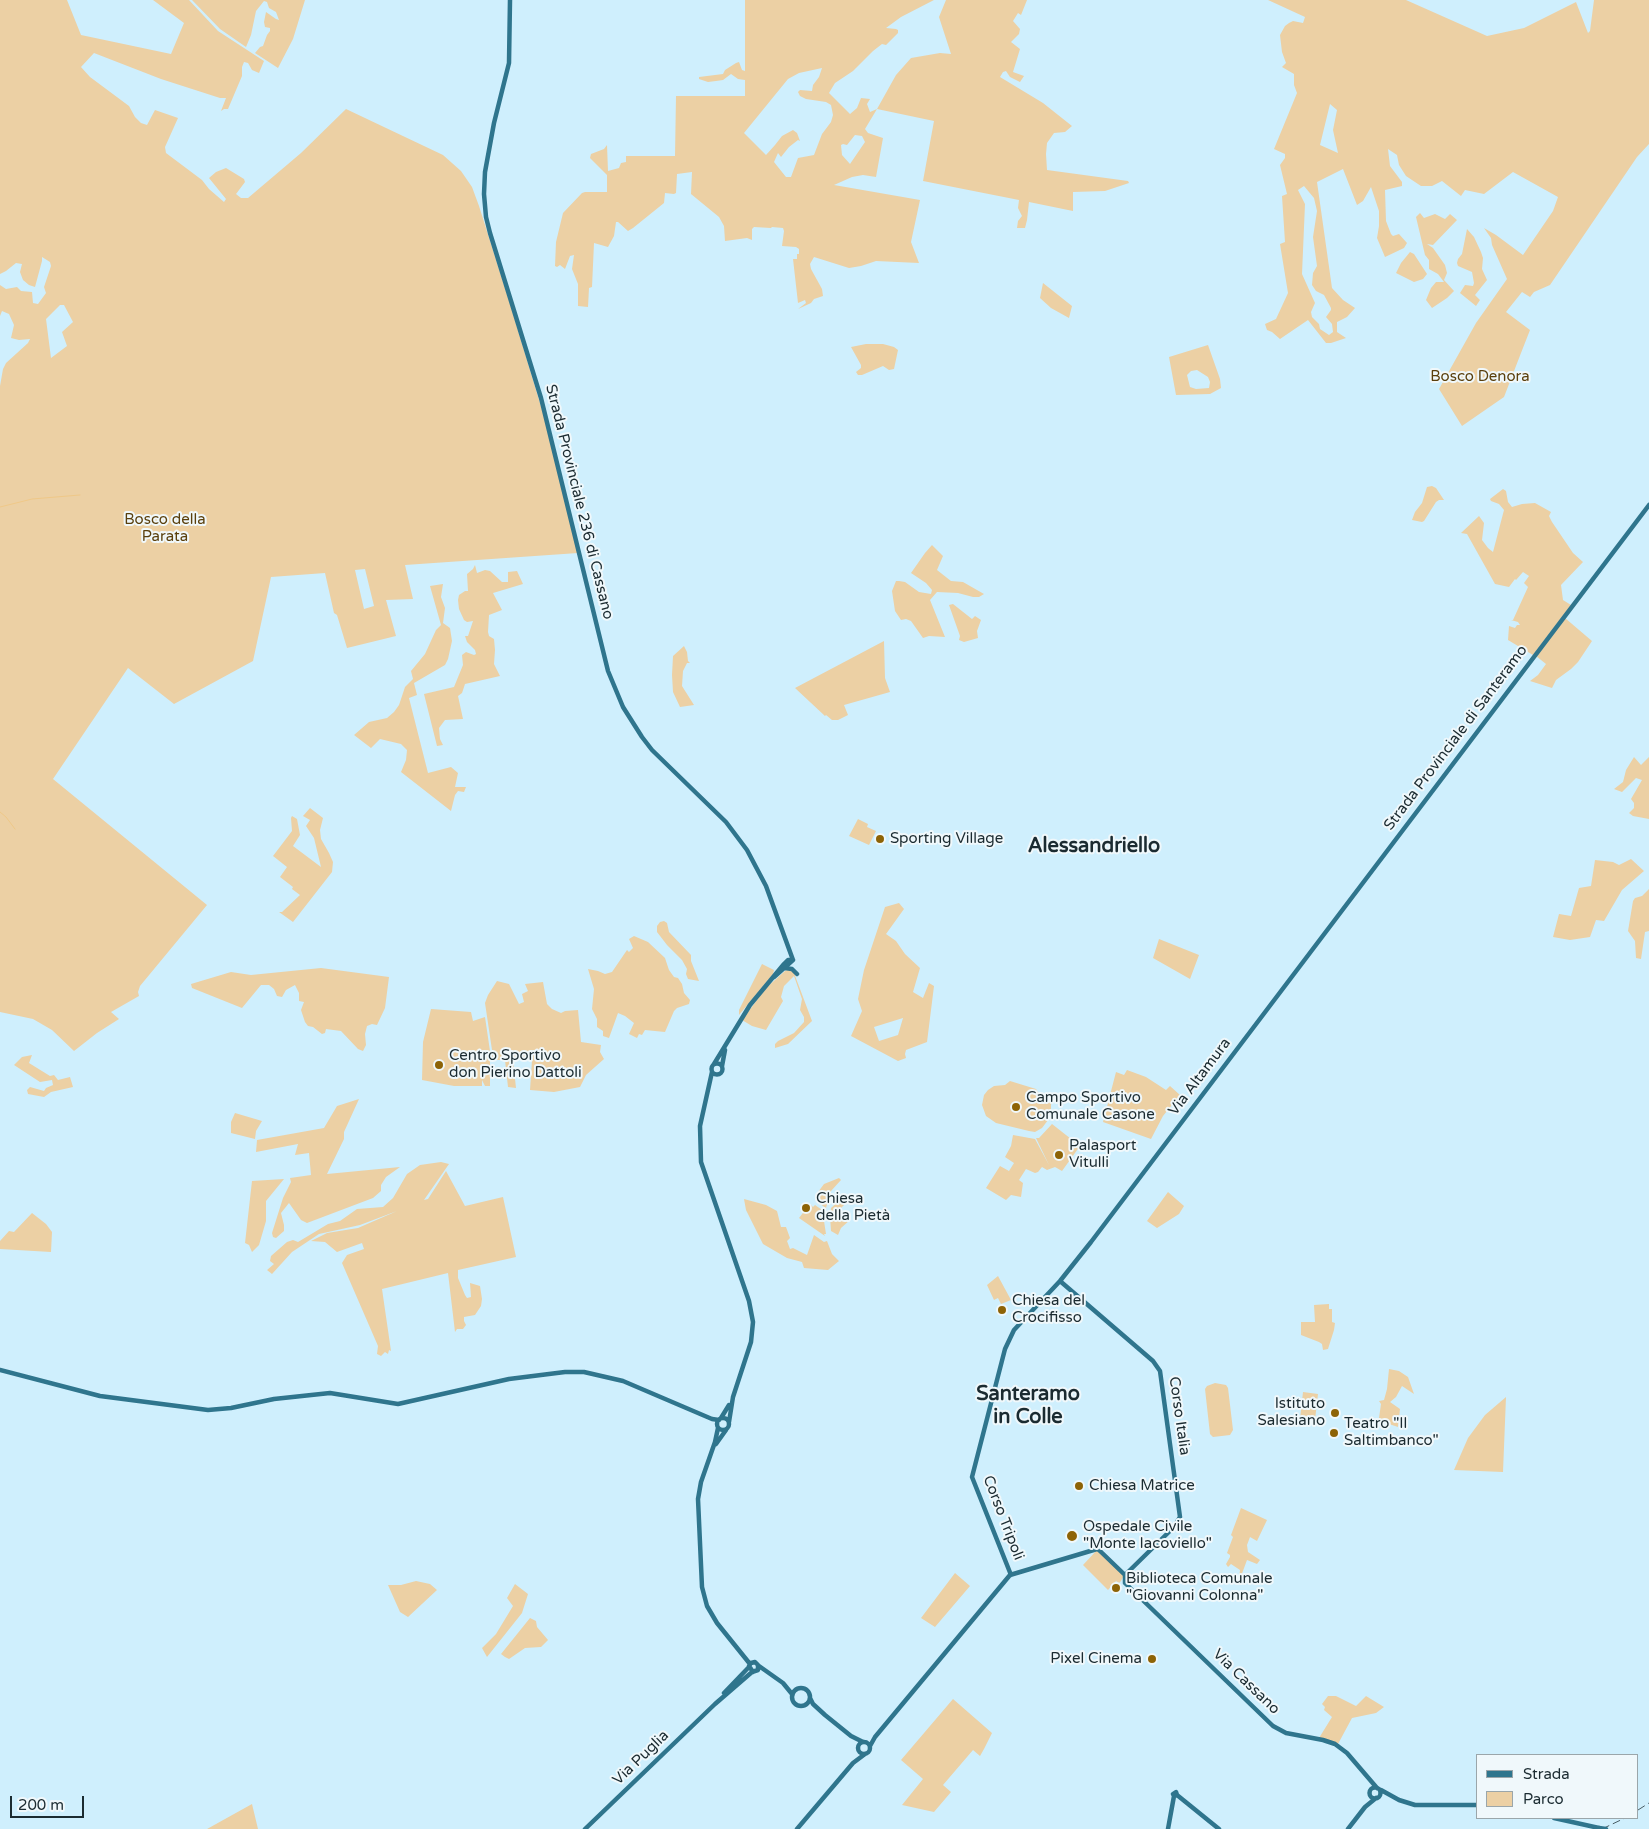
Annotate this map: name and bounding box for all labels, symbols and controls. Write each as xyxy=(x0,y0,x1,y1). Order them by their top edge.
park label: Bosco Denora xyxy=(1430,368,1530,386)
street label: Strada Provinciale 236 di Cassano xyxy=(541,383,617,621)
park label: Bosco della Parata xyxy=(124,511,206,546)
street label: Strada Provinciale di Santeramo xyxy=(1380,642,1532,834)
place label: Sporting Village xyxy=(890,830,1003,848)
marker: Sporting Village xyxy=(874,833,886,845)
district label: Alessandriello xyxy=(1028,835,1160,859)
street label: Via Altamura xyxy=(1165,1035,1235,1119)
place label: Centro Sportivo don Pierino Dattoli xyxy=(449,1047,582,1082)
marker: Centro Sportivo don Pierino Dattoli xyxy=(433,1059,445,1071)
place label: Campo Sportivo Comunale Casone xyxy=(1026,1089,1155,1124)
marker: Campo Sportivo Comunale Casone xyxy=(1010,1101,1022,1113)
place label: Palasport Vitulli xyxy=(1069,1137,1137,1172)
marker: Palasport Vitulli xyxy=(1053,1149,1065,1161)
place label: Chiesa della Pietà xyxy=(816,1190,890,1225)
marker: Chiesa della Pietà xyxy=(800,1202,812,1214)
place label: Chiesa del Crocifisso xyxy=(1012,1292,1085,1327)
marker: Chiesa del Crocifisso xyxy=(996,1304,1008,1316)
street label: Corso Italia xyxy=(1165,1375,1193,1457)
district label: Santeramo in Colle xyxy=(976,1383,1080,1430)
place label: Istituto Salesiano xyxy=(1257,1395,1325,1430)
marker: Istituto Salesiano xyxy=(1329,1407,1341,1419)
place label: Teatro "Il Saltimbanco" xyxy=(1344,1415,1439,1450)
marker: Teatro "Il Saltimbanco" xyxy=(1328,1427,1340,1439)
street label: Corso Tripoli xyxy=(979,1473,1027,1563)
place label: Chiesa Matrice xyxy=(1089,1477,1195,1495)
marker: Chiesa Matrice xyxy=(1073,1480,1085,1492)
place label: Ospedale Civile "Monte Iacoviello" xyxy=(1083,1518,1212,1553)
marker: Ospedale Civile "Monte Iacoviello" xyxy=(1065,1529,1079,1543)
place label: Biblioteca Comunale "Giovanni Colonna" xyxy=(1126,1570,1272,1605)
marker: Biblioteca Comunale "Giovanni Colonna" xyxy=(1110,1582,1122,1594)
street label: Via Cassano xyxy=(1209,1646,1283,1718)
place label: Pixel Cinema xyxy=(1050,1650,1142,1668)
marker: Pixel Cinema xyxy=(1146,1653,1158,1665)
street label: Via Puglia xyxy=(609,1727,673,1789)
legend xyxy=(1476,1754,1639,1819)
text: Strada xyxy=(1523,1765,1570,1783)
scale bar xyxy=(12,1786,86,1818)
text: Parco xyxy=(1523,1790,1564,1808)
text: 200 m xyxy=(18,1796,64,1814)

